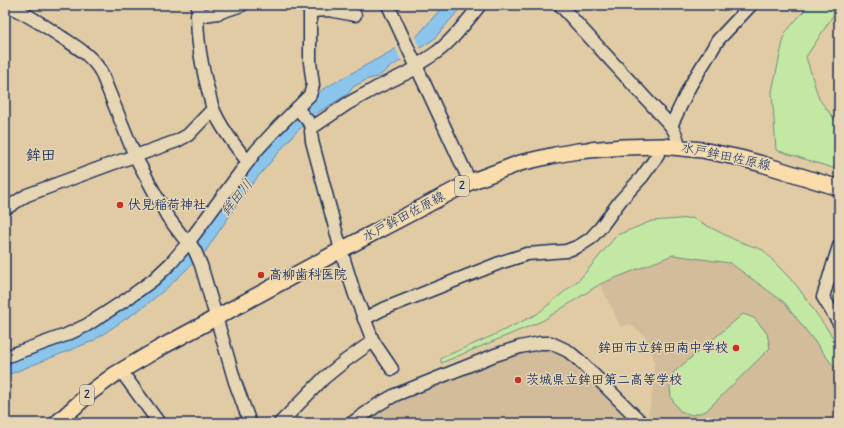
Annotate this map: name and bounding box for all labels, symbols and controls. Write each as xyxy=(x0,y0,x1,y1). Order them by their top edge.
street label: 水戸鉾田佐原線 xyxy=(680,139,773,175)
district label: 鉾田 xyxy=(26,146,56,166)
water label: 鉾田川 xyxy=(217,176,257,220)
road number: 2 xyxy=(455,176,469,196)
street label: 水戸鉾田佐原線 xyxy=(360,188,449,246)
place label: 伏見稲荷神社 xyxy=(128,197,206,214)
marker: 伏見稲荷神社 xyxy=(115,200,125,210)
place label: 高柳歯科医院 xyxy=(269,267,347,284)
marker: 高柳歯科医院 xyxy=(256,270,266,280)
place label: 鉾田市立鉾田南中学校 xyxy=(598,340,728,357)
marker: 鉾田市立鉾田南中学校 xyxy=(731,343,741,353)
place label: 茨城県立鉾田第二高等学校 xyxy=(526,372,682,389)
marker: 茨城県立鉾田第二高等学校 xyxy=(513,375,523,385)
road number: 2 xyxy=(80,385,94,405)

